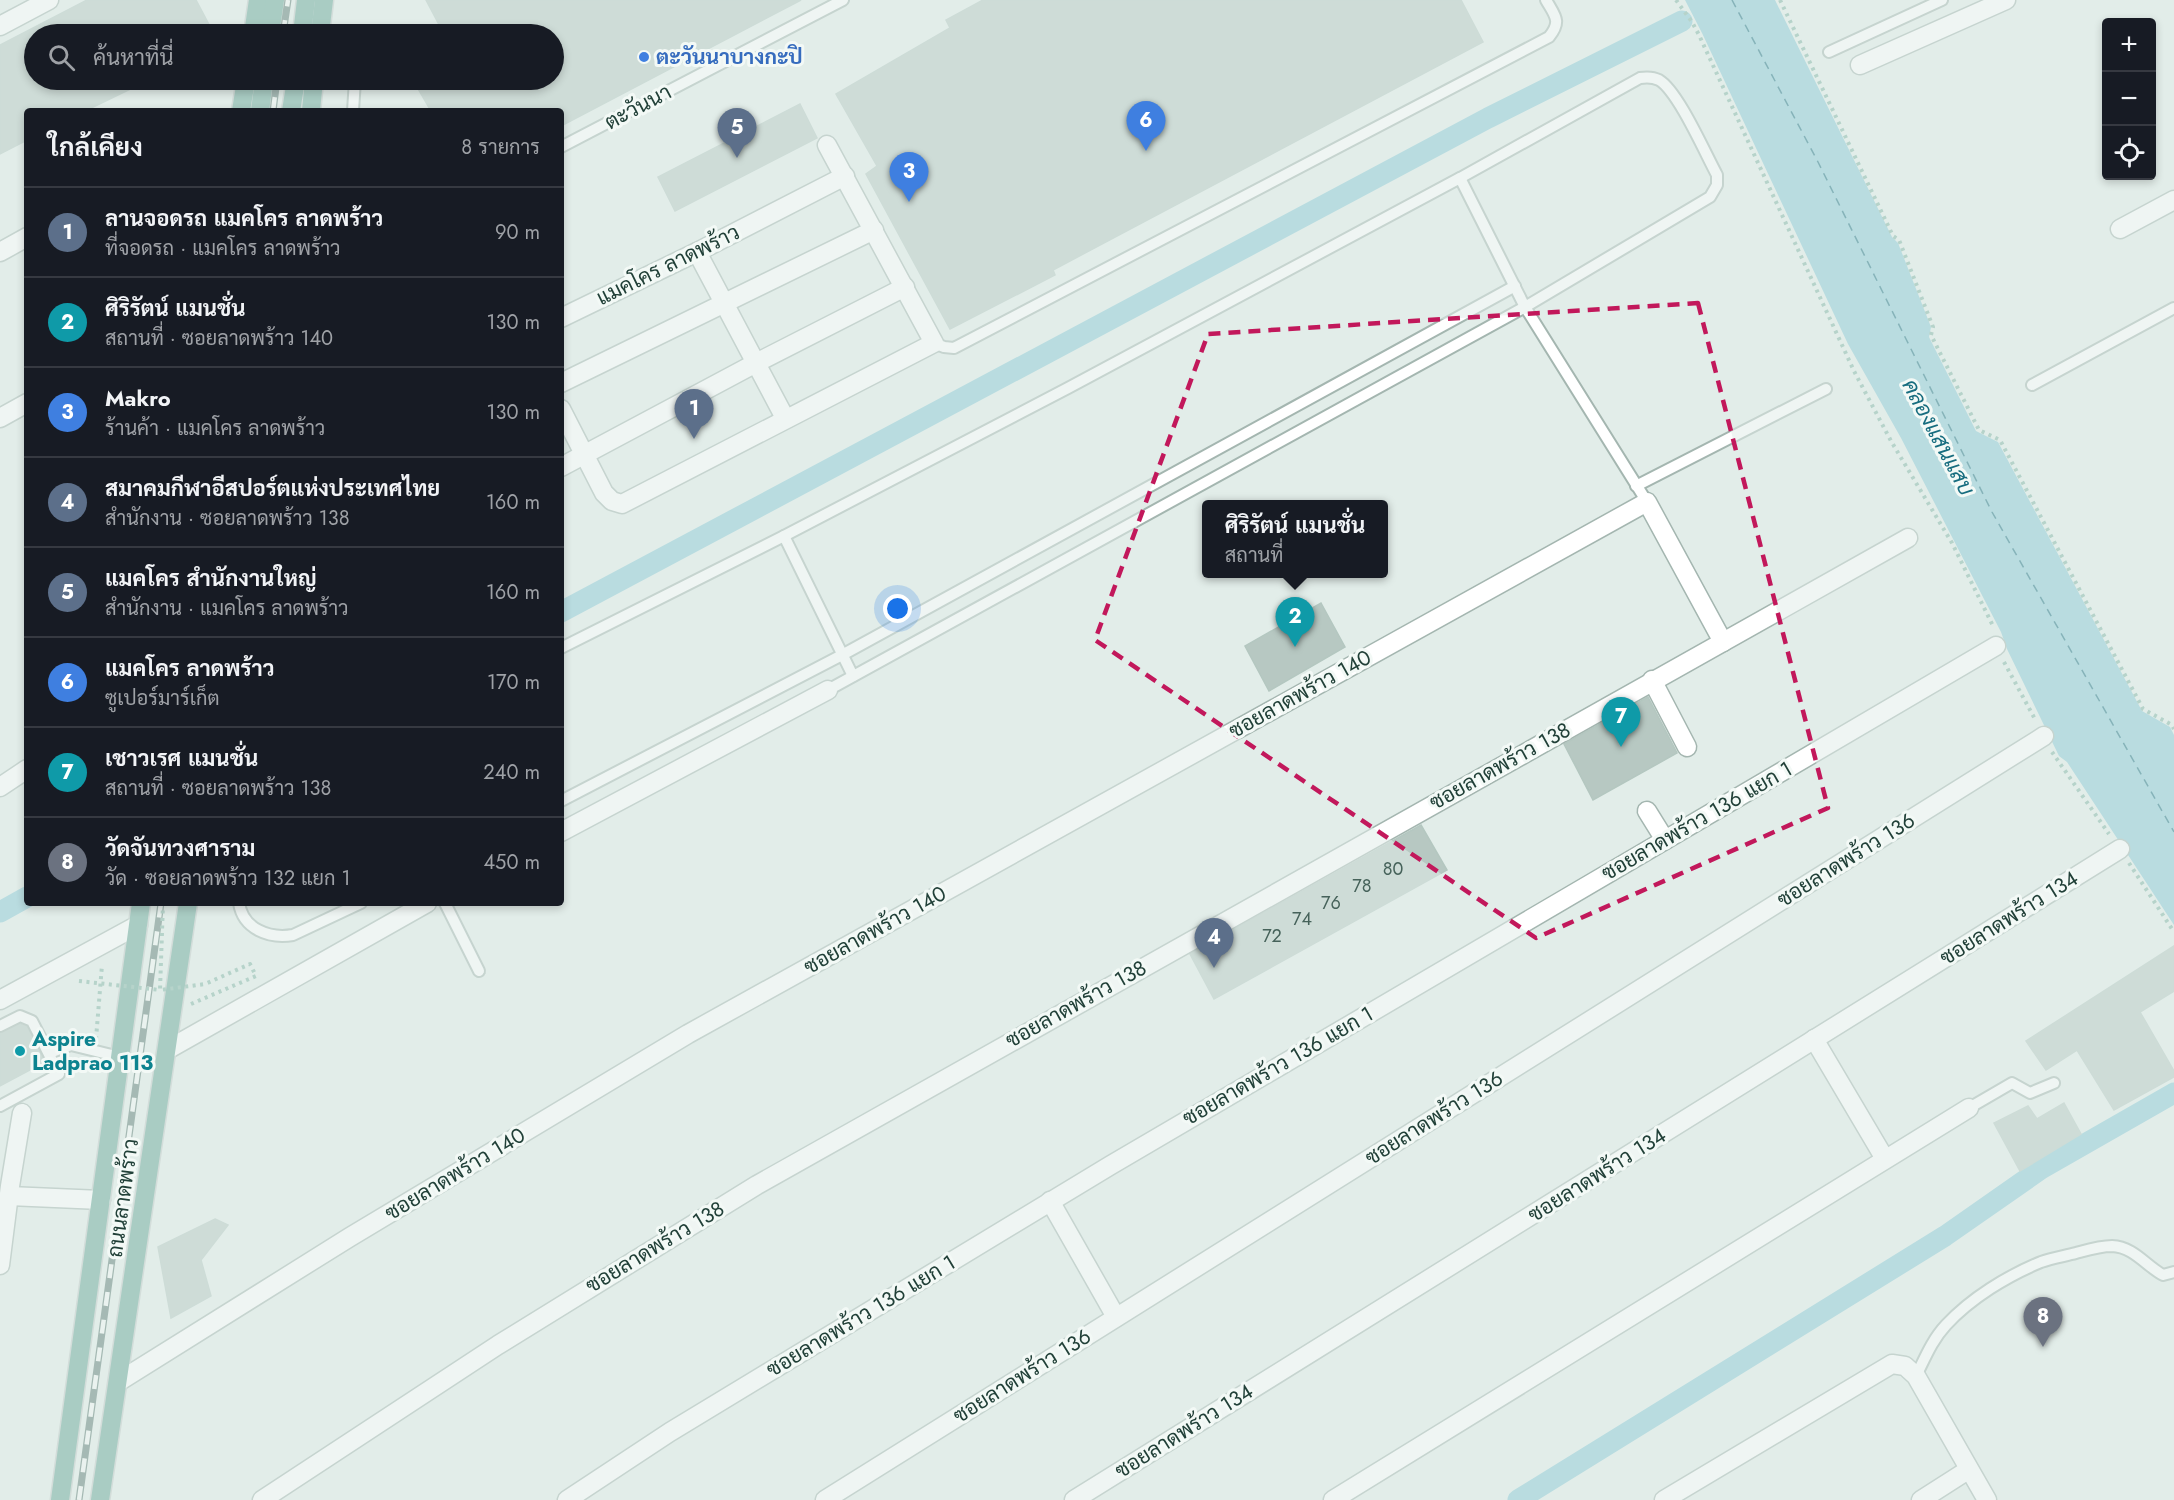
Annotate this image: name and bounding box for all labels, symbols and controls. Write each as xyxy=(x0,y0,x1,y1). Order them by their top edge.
map controls xyxy=(2102,18,2156,180)
button: + xyxy=(2102,18,2156,72)
search box xyxy=(24,24,564,90)
icon: search xyxy=(45,41,78,74)
text: ค้นหาที่นี่ xyxy=(93,41,173,73)
place label: ตะวันนาบางกะปิ xyxy=(656,42,803,72)
marker: ตะวันนาบางกะปิ xyxy=(637,50,651,64)
button: − xyxy=(2102,72,2156,126)
street label: ตะวันนา xyxy=(599,77,677,137)
pin: 6 xyxy=(1126,102,1166,151)
pin: 5 xyxy=(718,108,756,158)
button: locate xyxy=(2102,126,2156,180)
text: ใกล้เคียง xyxy=(48,128,143,166)
text: 8 รายการ xyxy=(461,133,540,162)
pin: 3 xyxy=(890,152,928,202)
text: ลานจอดรถ แมคโคร ลาดพร้าว xyxy=(105,202,383,234)
street label: แมคโคร ลาดพร้าว xyxy=(591,217,745,313)
text: 1 xyxy=(62,218,73,247)
text: 90 m xyxy=(495,218,540,247)
text: ที่จอดรถ · แมคโคร ลาดพร้าว xyxy=(105,234,341,263)
text: ศิริรัตน์ แมนชั่น xyxy=(105,292,246,324)
text: 2 xyxy=(61,308,74,337)
text: 130 m xyxy=(486,308,540,337)
text: สถานที่ · ซอยลาดพร้าว 140 xyxy=(105,324,333,353)
water label: คลองแสนแสบ xyxy=(1895,373,1983,501)
text: Makro xyxy=(105,382,171,414)
pin: 1 xyxy=(674,390,714,439)
text: 3 xyxy=(61,398,74,427)
text: 130 m xyxy=(486,398,540,427)
text: ร้านค้า · แมคโคร ลาดพร้าว xyxy=(105,414,325,443)
text: สมาคมกีฬาอีสปอร์ตแห่งประเทศไทย xyxy=(105,472,440,504)
text: 4 xyxy=(61,488,74,517)
text: 160 m xyxy=(486,488,540,517)
popup xyxy=(1202,500,1388,578)
text: สำนักงาน · ซอยลาดพร้าว 138 xyxy=(105,504,350,533)
text: ศิริรัตน์ แมนชั่น xyxy=(1225,509,1365,541)
text: สถานที่ xyxy=(1225,541,1283,570)
text: แมคโคร สำนักงานใหญ่ xyxy=(105,562,317,594)
text: 5 xyxy=(61,578,74,607)
text: 160 m xyxy=(486,578,540,607)
text: สำนักงาน · แมคโคร ลาดพร้าว xyxy=(105,594,348,623)
your location xyxy=(883,594,912,623)
pin: 2 xyxy=(1276,598,1314,647)
street label: ซอยลาดพร้าว 140 xyxy=(1223,642,1377,746)
text: แมคโคร ลาดพร้าว xyxy=(105,652,275,684)
text: 6 xyxy=(61,668,74,697)
text: 170 m xyxy=(487,668,540,697)
text: ซูเปอร์มาร์เก็ต xyxy=(105,684,220,713)
pin: 7 xyxy=(1602,698,1640,747)
street label: ซอยลาดพร้าว 138 xyxy=(1424,715,1576,817)
text: เชาวเรศ แมนชั่น xyxy=(105,742,258,774)
street label: ซอยลาดพร้าว 136 แยก 1 xyxy=(1596,754,1798,888)
text: 7 xyxy=(61,758,74,787)
text: 240 m xyxy=(483,758,540,787)
text: สถานที่ · ซอยลาดพร้าว 138 xyxy=(105,774,331,803)
street label: ซอยลาดพร้าว 136 xyxy=(1771,806,1921,914)
text: วัดจันทวงศาราม xyxy=(105,832,255,864)
text: 8 xyxy=(61,848,74,877)
text: 450 m xyxy=(483,848,540,877)
house number: 80 xyxy=(1383,856,1404,882)
street label: ซอยลาดพร้าว 134 xyxy=(1934,863,2084,973)
text: วัด · ซอยลาดพร้าว 132 แยก 1 xyxy=(105,864,351,893)
house number: 78 xyxy=(1352,873,1372,899)
street label: ซอยลาดพร้าว 140 xyxy=(798,878,952,982)
house number: 76 xyxy=(1321,890,1341,916)
house number: 74 xyxy=(1292,906,1312,932)
pin: 4 xyxy=(1194,918,1234,968)
house number: 72 xyxy=(1262,923,1282,949)
street label: ซอยลาดพร้าว 138 xyxy=(1000,953,1152,1055)
street label: ซอยลาดพร้าว 136 แยก 1 xyxy=(1177,999,1379,1133)
place label: Aspire Ladprao 113 xyxy=(31,1024,153,1078)
marker: Aspire Ladprao 113 xyxy=(13,1044,27,1058)
street label: ซอยลาดพร้าว 136 xyxy=(1359,1064,1509,1172)
street label: ซอยลาดพร้าว 140 xyxy=(379,1120,531,1228)
street label: ซอยลาดพร้าว 134 xyxy=(1522,1120,1672,1230)
street label: ถนนลาดพร้าว xyxy=(100,1137,146,1259)
street label: ซอยลาดพร้าว 138 xyxy=(580,1194,730,1300)
street label: ซอยลาดพร้าว 136 แยก 1 xyxy=(761,1248,961,1384)
pin: 8 xyxy=(2024,1298,2062,1347)
street label: ซอยลาดพร้าว 136 xyxy=(947,1322,1097,1430)
street label: ซอยลาดพร้าว 134 xyxy=(1109,1376,1259,1486)

